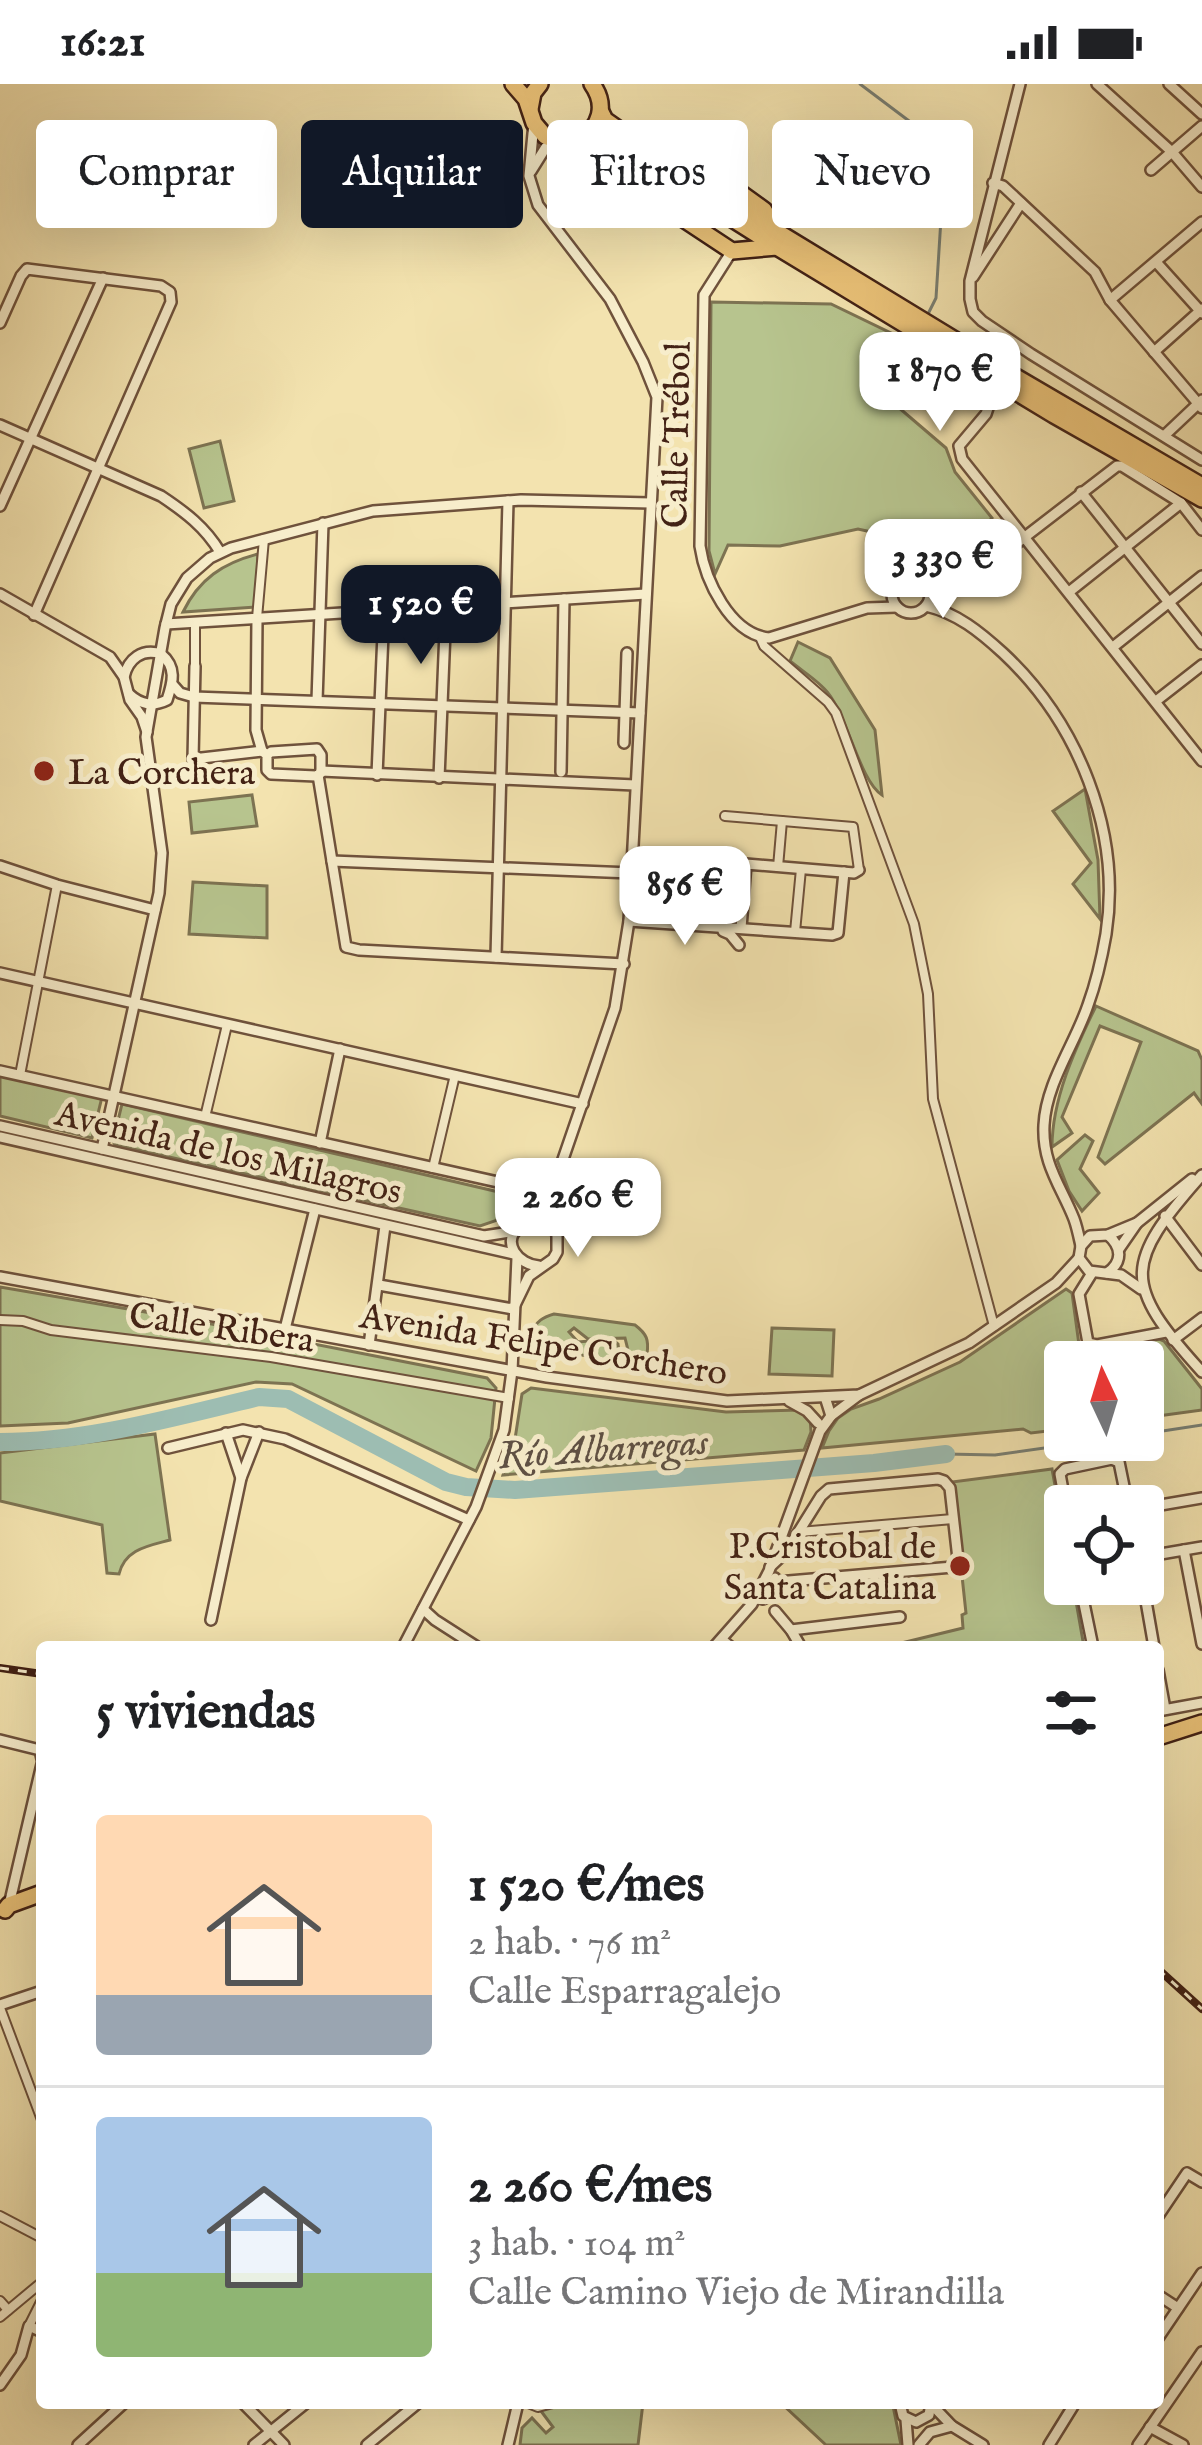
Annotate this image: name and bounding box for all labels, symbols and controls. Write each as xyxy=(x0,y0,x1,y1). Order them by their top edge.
text: 16:21 xyxy=(60,14,146,71)
chip: Comprar xyxy=(36,120,277,228)
chip: Alquilar xyxy=(301,120,523,228)
chip: Filtros xyxy=(547,120,748,228)
chip: Nuevo xyxy=(772,120,973,228)
pin: 1 870 € xyxy=(829,332,1051,434)
street label: Calle Trébol xyxy=(653,341,703,529)
text: 1 870 € xyxy=(886,346,994,395)
pin: 3 330 € xyxy=(832,519,1054,621)
text: 3 330 € xyxy=(892,533,994,582)
pin: 1 520 € xyxy=(310,565,532,667)
text: 1 520 € xyxy=(368,579,474,628)
place label: La Corchera xyxy=(68,751,256,797)
marker: La Corchera xyxy=(31,758,57,784)
pin: 856 € xyxy=(601,846,769,948)
text: 856 € xyxy=(646,860,724,909)
street label: Avenida de los Milagros xyxy=(50,1091,406,1216)
pin: 2 260 € xyxy=(467,1158,689,1260)
text: 2 260 € xyxy=(522,1172,634,1221)
street label: Calle Ribera xyxy=(126,1293,318,1365)
street label: Avenida Felipe Corchero xyxy=(356,1294,731,1398)
north arrow xyxy=(1044,1341,1164,1461)
map controls xyxy=(1044,1341,1164,1605)
water label: Río Albarregas xyxy=(497,1419,711,1483)
button: locate xyxy=(1044,1485,1164,1605)
place label: P.Cristobal de Santa Catalina xyxy=(724,1525,936,1612)
marker: P.Cristobal de Santa Catalina xyxy=(947,1553,973,1579)
icon: filters xyxy=(1038,1680,1104,1746)
text: 5 viviendas xyxy=(96,1681,315,1746)
text: 1 520 €/mes xyxy=(468,1854,704,1919)
icon: home xyxy=(192,1863,336,2007)
text: 2 hab. · 76 m² xyxy=(468,1919,671,1968)
text: Calle Esparragalejo xyxy=(468,1968,781,2017)
text: 2 260 €/mes xyxy=(468,2155,713,2220)
icon: home xyxy=(192,2165,336,2309)
text: 3 hab. · 104 m² xyxy=(468,2220,686,2269)
text: Calle Camino Viejo de Mirandilla xyxy=(468,2269,1004,2318)

